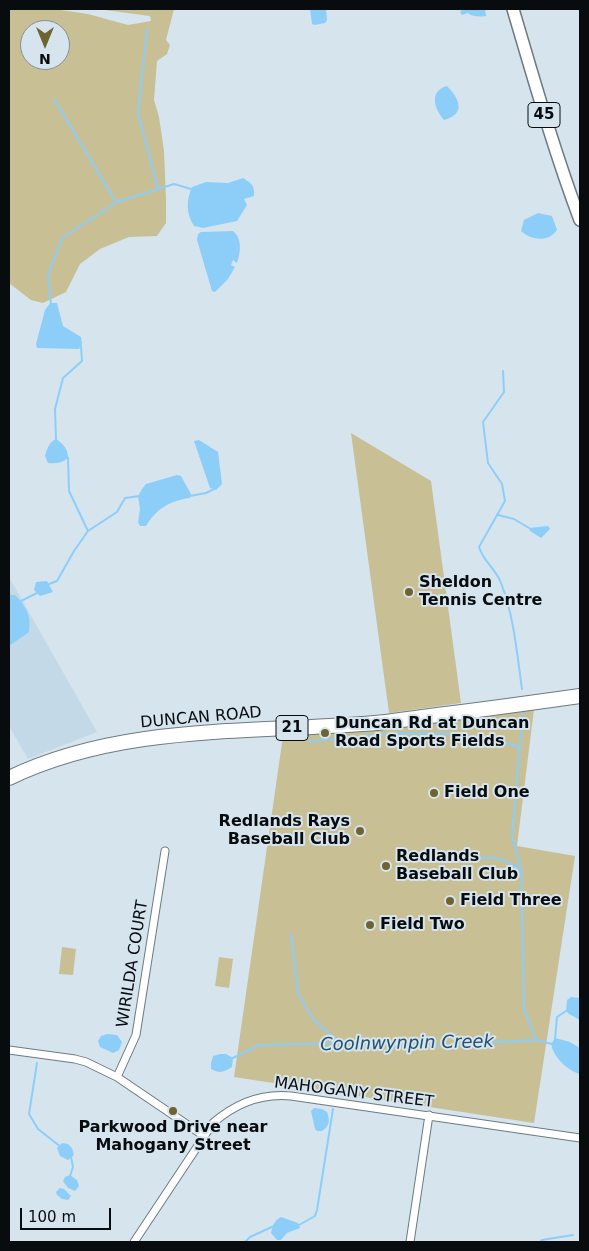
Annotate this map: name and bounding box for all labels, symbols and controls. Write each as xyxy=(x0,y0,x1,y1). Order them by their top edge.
north arrow xyxy=(20,20,70,70)
text: N xyxy=(39,51,51,67)
road number: 45 xyxy=(528,102,560,128)
place label: Sheldon Tennis Centre xyxy=(419,573,542,611)
marker: Sheldon Tennis Centre xyxy=(403,586,415,598)
street label: DUNCAN ROAD xyxy=(139,703,263,733)
place label: Duncan Rd at Duncan Road Sports Fields xyxy=(335,714,529,752)
road number: 21 xyxy=(276,716,308,740)
marker: Duncan Rd at Duncan Road Sports Fields xyxy=(319,727,331,739)
place label: Field One xyxy=(444,783,530,803)
marker: Field One xyxy=(428,787,440,799)
place label: Redlands Rays Baseball Club xyxy=(219,812,350,850)
marker: Redlands Rays Baseball Club xyxy=(354,825,366,837)
place label: Redlands Baseball Club xyxy=(396,847,518,885)
marker: Redlands Baseball Club xyxy=(380,860,392,872)
place label: Field Three xyxy=(460,891,562,911)
marker: Field Three xyxy=(444,895,456,907)
street label: WIRILDA COURT xyxy=(113,899,153,1029)
place label: Field Two xyxy=(380,915,465,935)
marker: Field Two xyxy=(364,919,376,931)
water label: Coolnwynpin Creek xyxy=(320,1032,494,1056)
street label: MAHOGANY STREET xyxy=(273,1074,435,1112)
marker: Parkwood Drive near Mahogany Street xyxy=(167,1105,179,1117)
place label: Parkwood Drive near Mahogany Street xyxy=(79,1118,267,1156)
scale bar xyxy=(22,1198,114,1230)
text: 100 m xyxy=(28,1208,76,1226)

